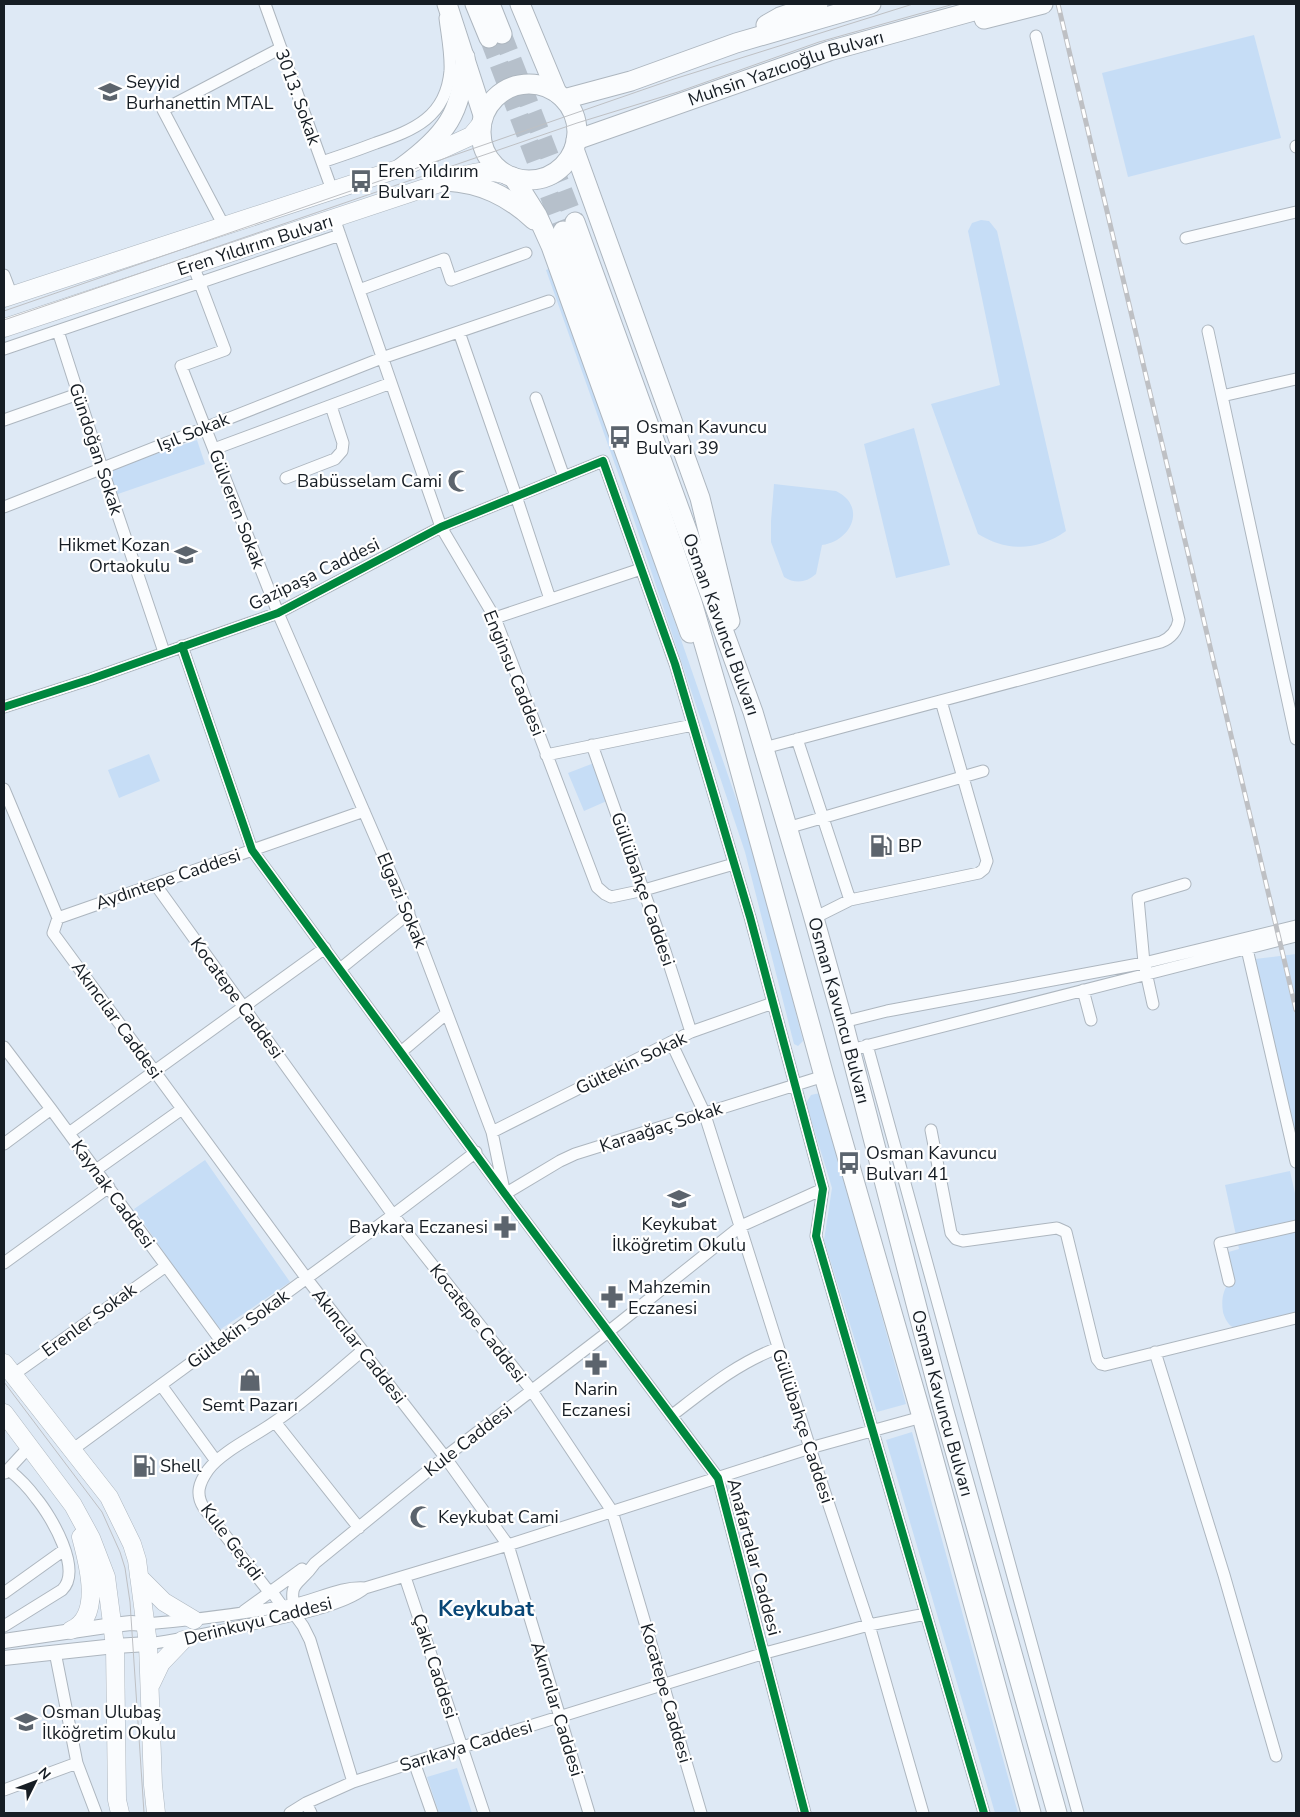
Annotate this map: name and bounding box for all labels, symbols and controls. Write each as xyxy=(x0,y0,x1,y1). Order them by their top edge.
street label: Muhsin Yazıcıoğlu Bulvarı xyxy=(685,24,886,112)
street label: 3013. Sokak xyxy=(270,46,327,149)
place label: Seyyid Burhanettin MTAL xyxy=(126,70,274,115)
school or university icon: Seyyid Burhanettin MTAL xyxy=(97,79,123,105)
place label: Eren Yıldırım Bulvarı 2 xyxy=(378,159,479,204)
bus stop icon: Eren Yıldırım Bulvarı 2 xyxy=(348,168,374,194)
street label: Eren Yıldırım Bulvarı xyxy=(174,209,336,281)
street label: Gündoğan Sokak xyxy=(63,380,129,519)
street label: Işıl Sokak xyxy=(153,406,234,457)
place label: Osman Kavuncu Bulvarı 39 xyxy=(636,415,767,460)
bus stop icon: Osman Kavuncu Bulvarı 39 xyxy=(607,424,633,450)
street label: Gülveren Sokak xyxy=(203,446,271,573)
mosque icon: Babüsselam Cami xyxy=(446,468,472,494)
place label: Babüsselam Cami xyxy=(297,469,442,493)
street label: Osman Kavuncu Bulvarı xyxy=(677,530,765,718)
street label: Gazipaşa Caddesi xyxy=(245,532,383,616)
place label: Hikmet Kozan Ortaokulu xyxy=(58,533,170,578)
school or university icon: Hikmet Kozan Ortaokulu xyxy=(173,542,199,568)
street label: Enginsu Caddesi xyxy=(478,606,550,740)
street label: Güllübahçe Caddesi xyxy=(605,809,681,969)
fuel station icon: BP xyxy=(868,833,894,859)
place label: BP xyxy=(898,834,922,858)
street label: Aydıntepe Caddesi xyxy=(92,843,244,915)
street label: Elgazi Sokak xyxy=(371,849,433,952)
street label: Osman Kavuncu Bulvarı xyxy=(802,914,876,1106)
street label: Kocatepe Caddesi xyxy=(185,933,289,1063)
street label: Akıncılar Caddesi xyxy=(66,956,168,1084)
street label: Gültekin Sokak xyxy=(572,1025,691,1100)
street label: Karaağaç Sokak xyxy=(597,1096,726,1158)
street label: Kaynak Caddesi xyxy=(66,1135,160,1253)
place label: Osman Kavuncu Bulvarı 41 xyxy=(866,1141,997,1186)
bus stop icon: Osman Kavuncu Bulvarı 41 xyxy=(836,1150,862,1176)
school or university icon: Keykubat İlköğretim Okulu xyxy=(666,1186,692,1212)
place label: Keykubat İlköğretim Okulu xyxy=(612,1212,746,1257)
pharmacy icon: Baykara Eczanesi xyxy=(492,1214,518,1240)
place label: Baykara Eczanesi xyxy=(349,1215,488,1239)
street label: Kocatepe Caddesi xyxy=(424,1259,532,1387)
place label: Mahzemin Eczanesi xyxy=(628,1275,711,1320)
street label: Erenler Sokak xyxy=(37,1277,142,1362)
street label: Gültekin Sokak xyxy=(182,1283,295,1374)
street label: Akıncılar Caddesi xyxy=(307,1284,411,1408)
pharmacy icon: Mahzemin Eczanesi xyxy=(599,1284,625,1310)
street label: Osman Kavuncu Bulvarı xyxy=(906,1307,979,1499)
street label: Güllübahçe Caddesi xyxy=(767,1346,839,1506)
pharmacy icon: Narin Eczanesi xyxy=(583,1351,609,1377)
shop icon: Semt Pazarı xyxy=(237,1367,263,1393)
place label: Narin Eczanesi xyxy=(561,1377,631,1422)
place label: Semt Pazarı xyxy=(202,1393,298,1417)
street label: Kule Caddesi xyxy=(419,1398,517,1482)
fuel station icon: Shell xyxy=(131,1453,157,1479)
place label: Shell xyxy=(160,1454,202,1478)
street label: Anafartalar Caddesi xyxy=(721,1476,787,1638)
street label: Kule Geçidi xyxy=(195,1499,269,1585)
mosque icon: Keykubat Cami xyxy=(408,1504,434,1530)
place label: Keykubat Cami xyxy=(438,1505,559,1529)
street label: Derinkuyu Caddesi xyxy=(182,1591,334,1651)
district label: Keykubat xyxy=(438,1594,534,1624)
street label: Çakıl Caddesi xyxy=(407,1610,463,1722)
street label: Kocatepe Caddesi xyxy=(635,1620,697,1766)
street label: Akıncılar Caddesi xyxy=(525,1639,589,1779)
place label: Osman Ulubaş İlköğretim Okulu xyxy=(42,1700,176,1745)
school or university icon: Osman Ulubaş İlköğretim Okulu xyxy=(13,1709,39,1735)
street label: Sarıkaya Caddesi xyxy=(397,1714,535,1778)
north arrow xyxy=(10,1757,60,1807)
text: N xyxy=(34,1763,55,1784)

